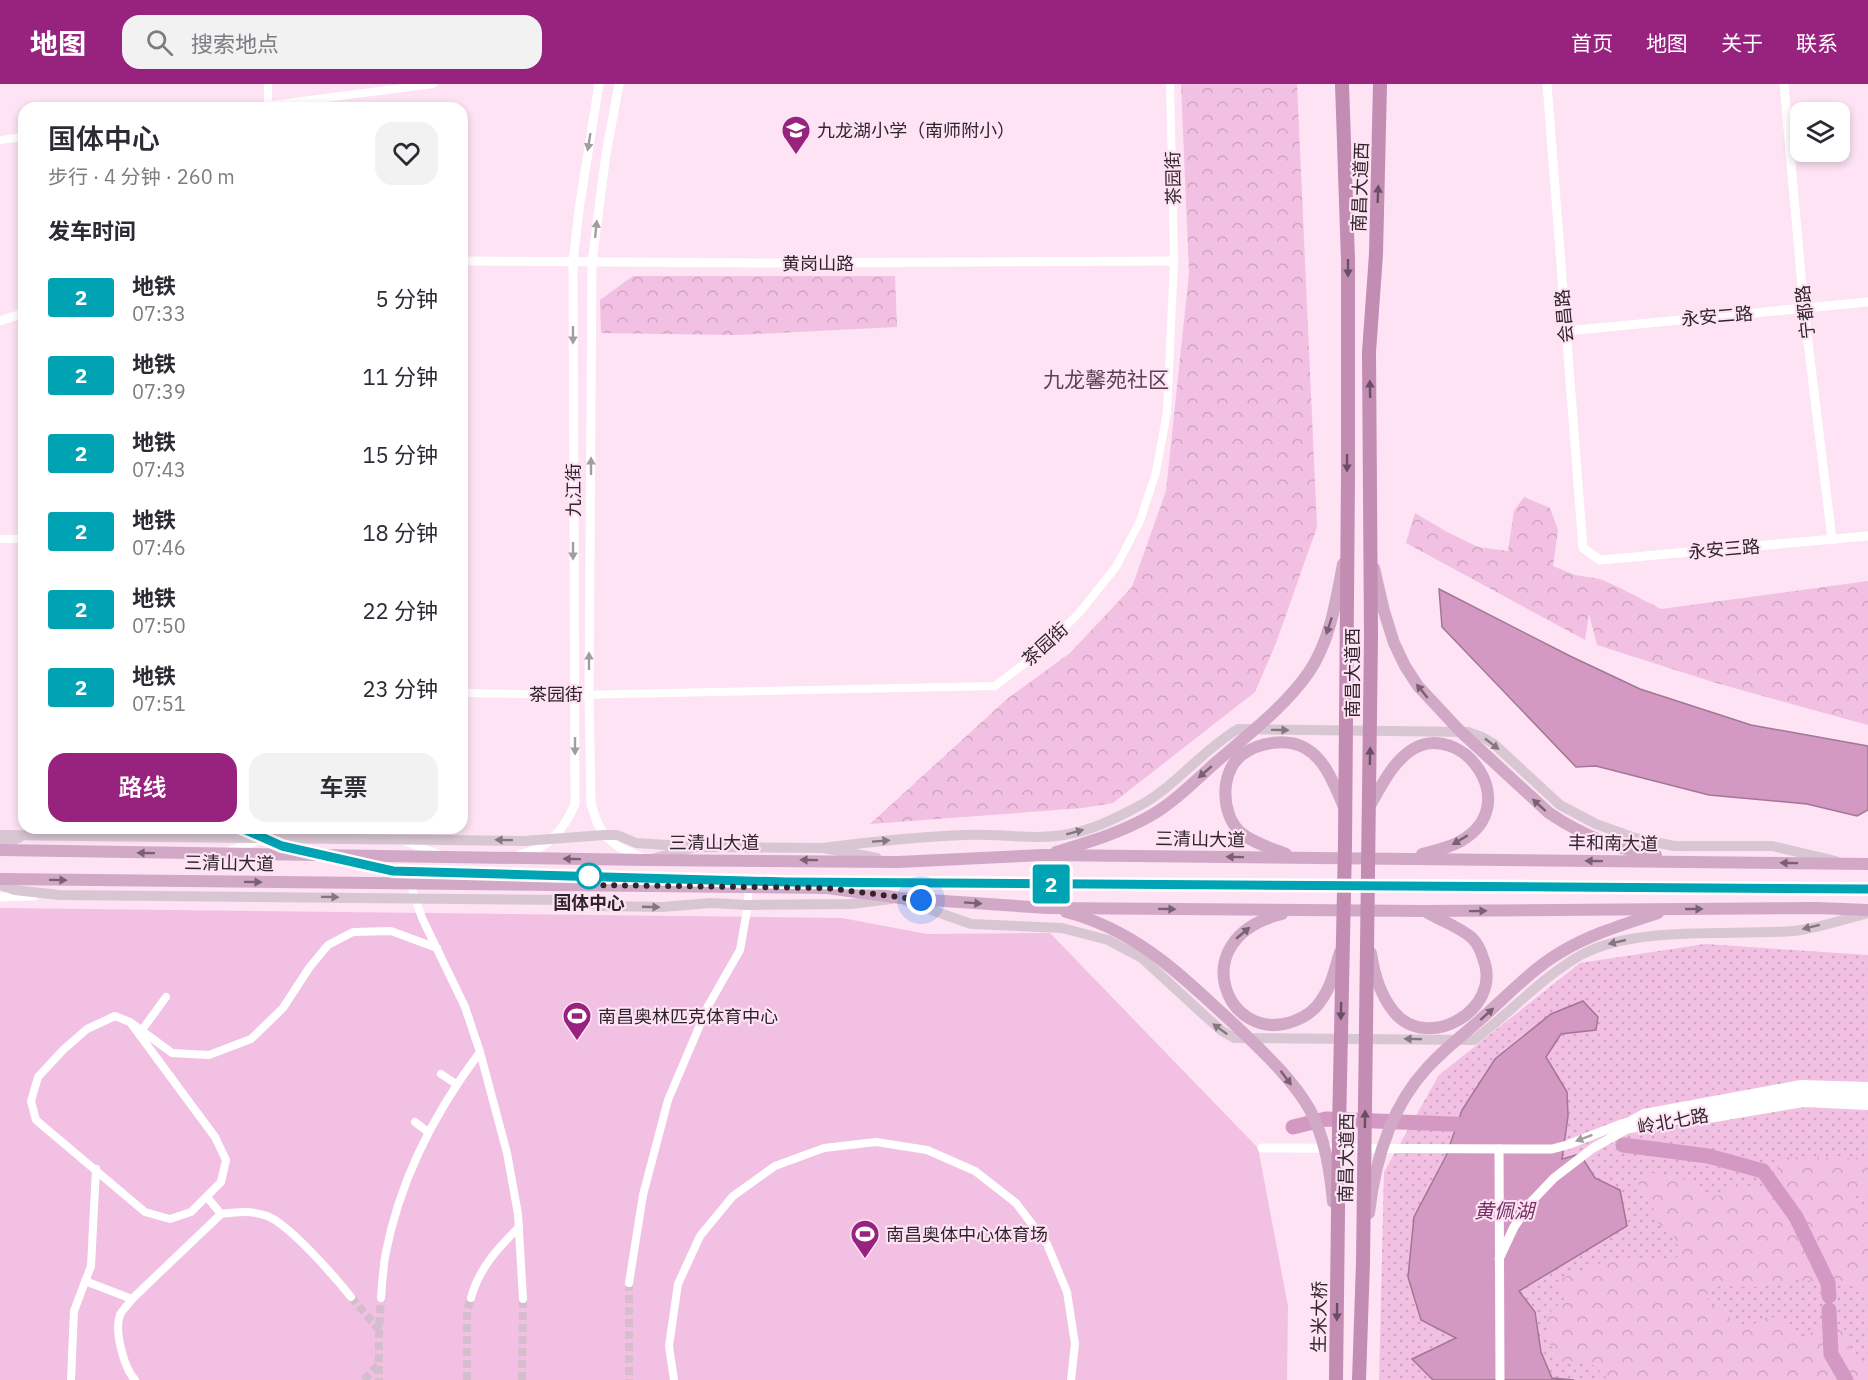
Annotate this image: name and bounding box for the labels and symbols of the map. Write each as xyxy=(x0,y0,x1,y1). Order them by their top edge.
school or university icon: 九龙湖小学（南师附小） xyxy=(780,114,812,156)
place label: 九龙湖小学（南师附小） xyxy=(817,119,1015,142)
one-way arrow xyxy=(584,132,593,151)
street label: 南昌大道西 xyxy=(1347,142,1373,232)
street label: 茶园街 xyxy=(1161,151,1185,205)
one-way arrow xyxy=(1373,185,1382,204)
one-way arrow xyxy=(591,220,601,239)
street label: 黄岗山路 xyxy=(782,252,854,275)
one-way arrow xyxy=(1343,259,1352,278)
street label: 宁都路 xyxy=(1791,284,1819,340)
street label: 会昌路 xyxy=(1550,288,1578,344)
street label: 永安二路 xyxy=(1680,301,1754,331)
one-way arrow xyxy=(568,326,578,345)
district label: 九龙馨苑社区 xyxy=(1043,365,1169,393)
one-way arrow xyxy=(1365,379,1374,398)
one-way arrow xyxy=(1343,454,1352,473)
one-way arrow xyxy=(586,457,596,476)
street label: 九江街 xyxy=(562,463,585,517)
street label: 永安三路 xyxy=(1687,534,1761,564)
one-way arrow xyxy=(568,542,578,561)
street label: 茶园街 xyxy=(1017,617,1073,671)
one-way arrow xyxy=(1324,617,1334,635)
street label: 南昌大道西 xyxy=(1341,628,1364,718)
one-way arrow xyxy=(584,652,594,671)
street label: 茶园街 xyxy=(529,683,583,706)
one-way arrow xyxy=(1417,683,1429,698)
one-way arrow xyxy=(1270,725,1289,734)
one-way arrow xyxy=(570,737,580,756)
one-way arrow xyxy=(1485,738,1500,750)
one-way arrow xyxy=(1365,747,1375,766)
one-way arrow xyxy=(1198,765,1213,778)
one-way arrow xyxy=(1532,798,1547,812)
one-way arrow xyxy=(1066,827,1084,836)
street label: 三清山大道 xyxy=(1155,827,1245,851)
street label: 三清山大道 xyxy=(669,831,759,854)
street label: 丰和南大道 xyxy=(1568,831,1658,855)
one-way arrow xyxy=(494,835,513,845)
one-way arrow xyxy=(1451,835,1468,845)
one-way arrow xyxy=(871,836,890,846)
one-way arrow xyxy=(137,848,156,858)
street label: 三清山大道 xyxy=(184,851,274,875)
one-way arrow xyxy=(1226,852,1245,862)
one-way arrow xyxy=(563,854,582,864)
one-way arrow xyxy=(800,855,819,865)
one-way arrow xyxy=(1584,856,1603,866)
one-way arrow xyxy=(1779,858,1798,868)
marker: 国体中心 xyxy=(576,863,602,889)
line badge: 2 xyxy=(1032,864,1070,904)
one-way arrow xyxy=(49,875,68,884)
one-way arrow xyxy=(244,877,263,886)
your location xyxy=(906,885,936,915)
place label: 国体中心 xyxy=(553,891,625,914)
one-way arrow xyxy=(321,893,340,902)
one-way arrow xyxy=(963,898,982,907)
one-way arrow xyxy=(641,902,660,912)
one-way arrow xyxy=(1158,904,1177,914)
one-way arrow xyxy=(1684,904,1703,914)
one-way arrow xyxy=(1468,906,1487,916)
one-way arrow xyxy=(1802,922,1820,932)
one-way arrow xyxy=(1235,926,1251,939)
one-way arrow xyxy=(1608,938,1627,948)
sports icon: 南昌奥林匹克体育中心 xyxy=(561,1000,593,1042)
one-way arrow xyxy=(1336,1001,1346,1020)
place label: 南昌奥林匹克体育中心 xyxy=(598,1005,778,1028)
one-way arrow xyxy=(1479,1008,1494,1021)
one-way arrow xyxy=(1213,1023,1229,1035)
one-way arrow xyxy=(1403,1034,1422,1044)
one-way arrow xyxy=(1280,1069,1292,1085)
street label: 岭北七路 xyxy=(1636,1103,1710,1139)
one-way arrow xyxy=(1360,1110,1370,1129)
street label: 南昌大道西 xyxy=(1334,1113,1358,1203)
one-way arrow xyxy=(1575,1134,1593,1144)
water label: 黄佩湖 xyxy=(1474,1197,1537,1224)
sports icon: 南昌奥体中心体育场 xyxy=(849,1218,881,1260)
place label: 南昌奥体中心体育场 xyxy=(886,1223,1048,1246)
street label: 生米大桥 xyxy=(1307,1281,1331,1353)
one-way arrow xyxy=(1332,1303,1342,1322)

